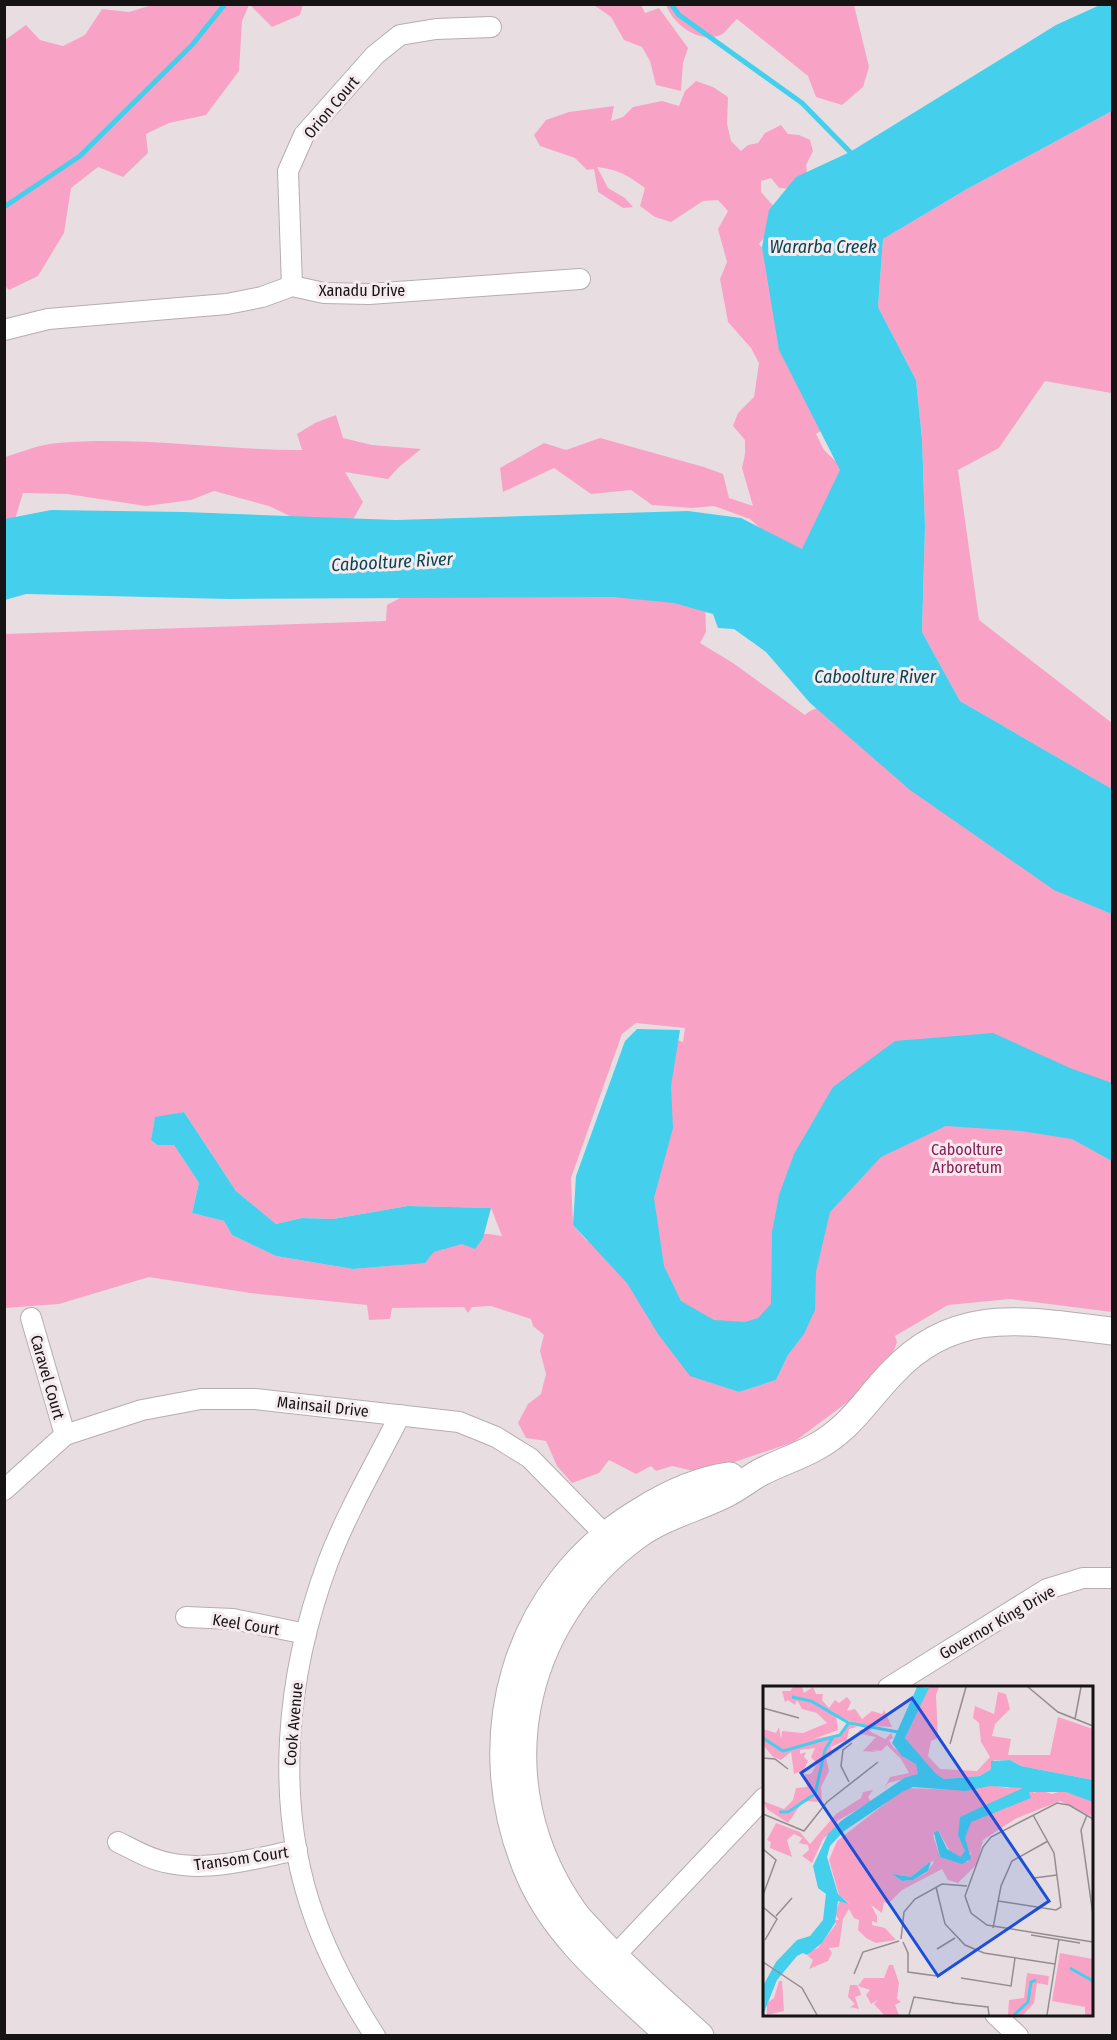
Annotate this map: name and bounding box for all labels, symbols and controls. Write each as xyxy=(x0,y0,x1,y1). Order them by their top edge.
street label: Orion Court xyxy=(300,72,363,142)
water label: Wararba Creek xyxy=(769,236,877,258)
street label: Xanadu Drive xyxy=(319,281,405,300)
water label: Caboolture River xyxy=(331,548,454,576)
water label: Caboolture River xyxy=(814,666,937,688)
park label: Caboolture Arboretum xyxy=(931,1140,1003,1177)
street label: Caravel Court xyxy=(26,1333,69,1422)
street label: Mainsail Drive xyxy=(276,1392,370,1421)
street label: Governor King Drive xyxy=(936,1582,1059,1663)
street label: Keel Court xyxy=(211,1610,281,1639)
street label: Cook Avenue xyxy=(280,1681,307,1767)
inset map xyxy=(763,1686,1093,2016)
street label: Transom Court xyxy=(193,1842,290,1875)

